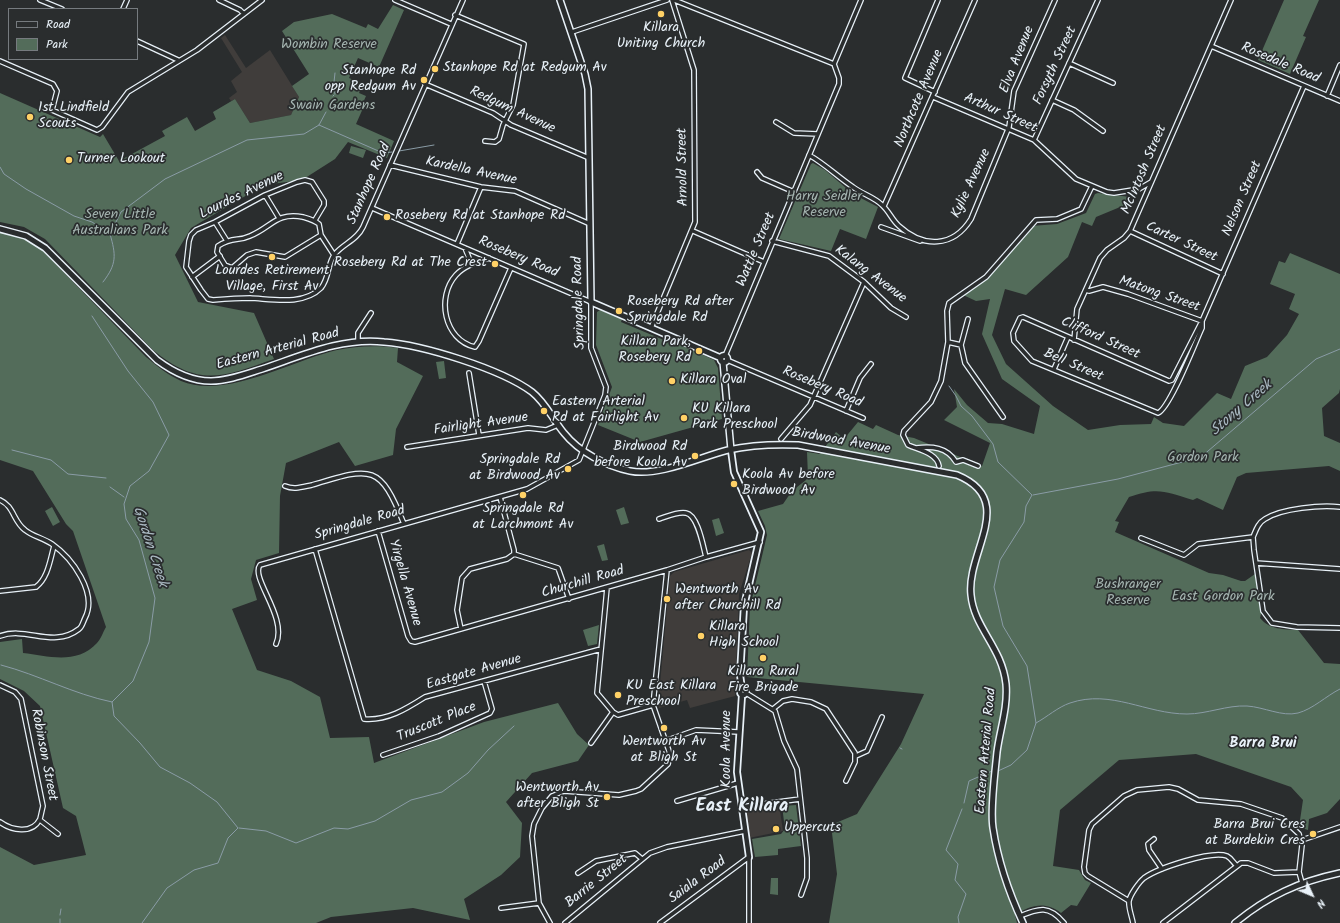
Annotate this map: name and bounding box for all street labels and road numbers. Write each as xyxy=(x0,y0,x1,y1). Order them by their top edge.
street label: Elva Avenue xyxy=(997,24,1039,96)
street label: Forsyth Street xyxy=(1030,24,1082,108)
street label: Rosedale Road xyxy=(1238,40,1322,88)
street label: Northcote Avenue xyxy=(892,48,948,150)
street label: Redgum Avenue xyxy=(466,84,558,138)
street label: Arthur Street xyxy=(961,90,1039,138)
street label: McIntosh Street xyxy=(1119,123,1171,217)
street label: Arnold Street xyxy=(675,128,693,206)
street label: Stanhope Road xyxy=(345,141,395,227)
street label: Kylie Avenue xyxy=(949,147,995,221)
street label: Kardella Avenue xyxy=(424,154,518,190)
street label: Nelson Street xyxy=(1220,159,1266,239)
street label: Lourdes Avenue xyxy=(197,168,287,224)
street label: Wattle Street xyxy=(734,210,780,290)
street label: Carter Street xyxy=(1143,219,1219,267)
street label: Rosebery Road xyxy=(475,234,561,282)
street label: Kalang Avenue xyxy=(831,242,909,308)
street label: Springdale Road xyxy=(570,256,590,350)
street label: Matong Street xyxy=(1116,273,1202,317)
street label: Clifford Street xyxy=(1058,314,1142,364)
street label: Eastern Arterial Road xyxy=(215,325,341,375)
street label: Bell Street xyxy=(1041,346,1105,386)
street label: Rosebery Road xyxy=(779,364,865,412)
street label: Fairlight Avenue xyxy=(433,410,529,440)
street label: Birdwood Avenue xyxy=(790,425,892,459)
street label: Springdale Road xyxy=(313,503,407,545)
street label: Yirgella Avenue xyxy=(384,538,424,628)
street label: Churchill Road xyxy=(540,563,626,603)
street label: Eastgate Avenue xyxy=(425,651,523,695)
street label: Eastern Arterial Road xyxy=(973,687,1001,815)
street label: Truscott Place xyxy=(395,699,479,747)
street label: Robinson Street xyxy=(26,707,60,803)
street label: Koola Avenue xyxy=(720,710,736,788)
street label: Barrie Street xyxy=(562,852,632,912)
street label: Saiala Road xyxy=(666,854,730,908)

